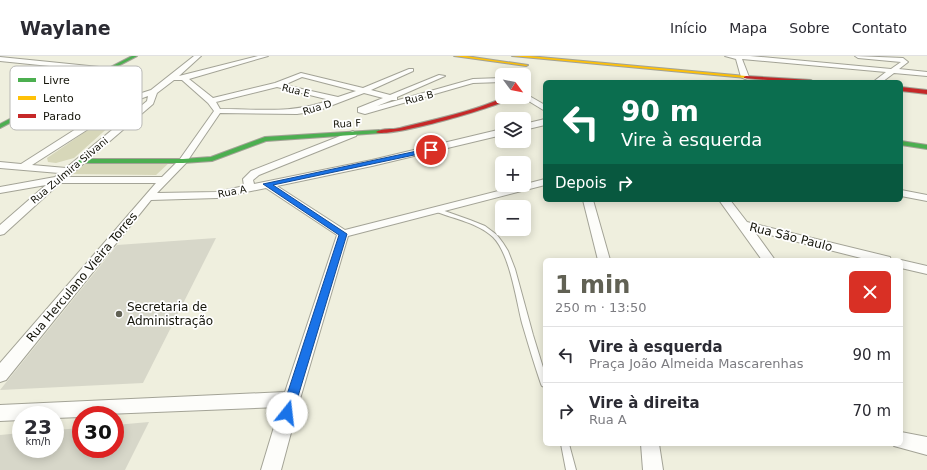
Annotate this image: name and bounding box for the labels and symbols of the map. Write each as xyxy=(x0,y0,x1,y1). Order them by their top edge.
legend xyxy=(10,66,142,130)
north arrow xyxy=(495,68,531,104)
text: Livre xyxy=(43,74,70,87)
street label: Rua E xyxy=(281,82,311,99)
street label: Rua B xyxy=(404,88,435,107)
text: Lento xyxy=(43,92,74,105)
street label: Rua D xyxy=(301,98,333,117)
text: Parado xyxy=(43,110,81,123)
street label: Rua F xyxy=(333,117,361,130)
pin xyxy=(414,133,448,167)
street label: Rua Zulmira Silvani xyxy=(29,135,110,206)
street label: Rua A xyxy=(217,183,248,200)
street label: Rua Herculano Vieira Torres xyxy=(24,209,140,345)
street label: Rua São Paulo xyxy=(748,220,834,254)
place label: Secretaria de Administração xyxy=(127,300,213,328)
marker: Secretaria de Administração xyxy=(114,309,124,319)
position arrow xyxy=(266,392,308,434)
speed limit sign: 30 xyxy=(72,406,124,458)

